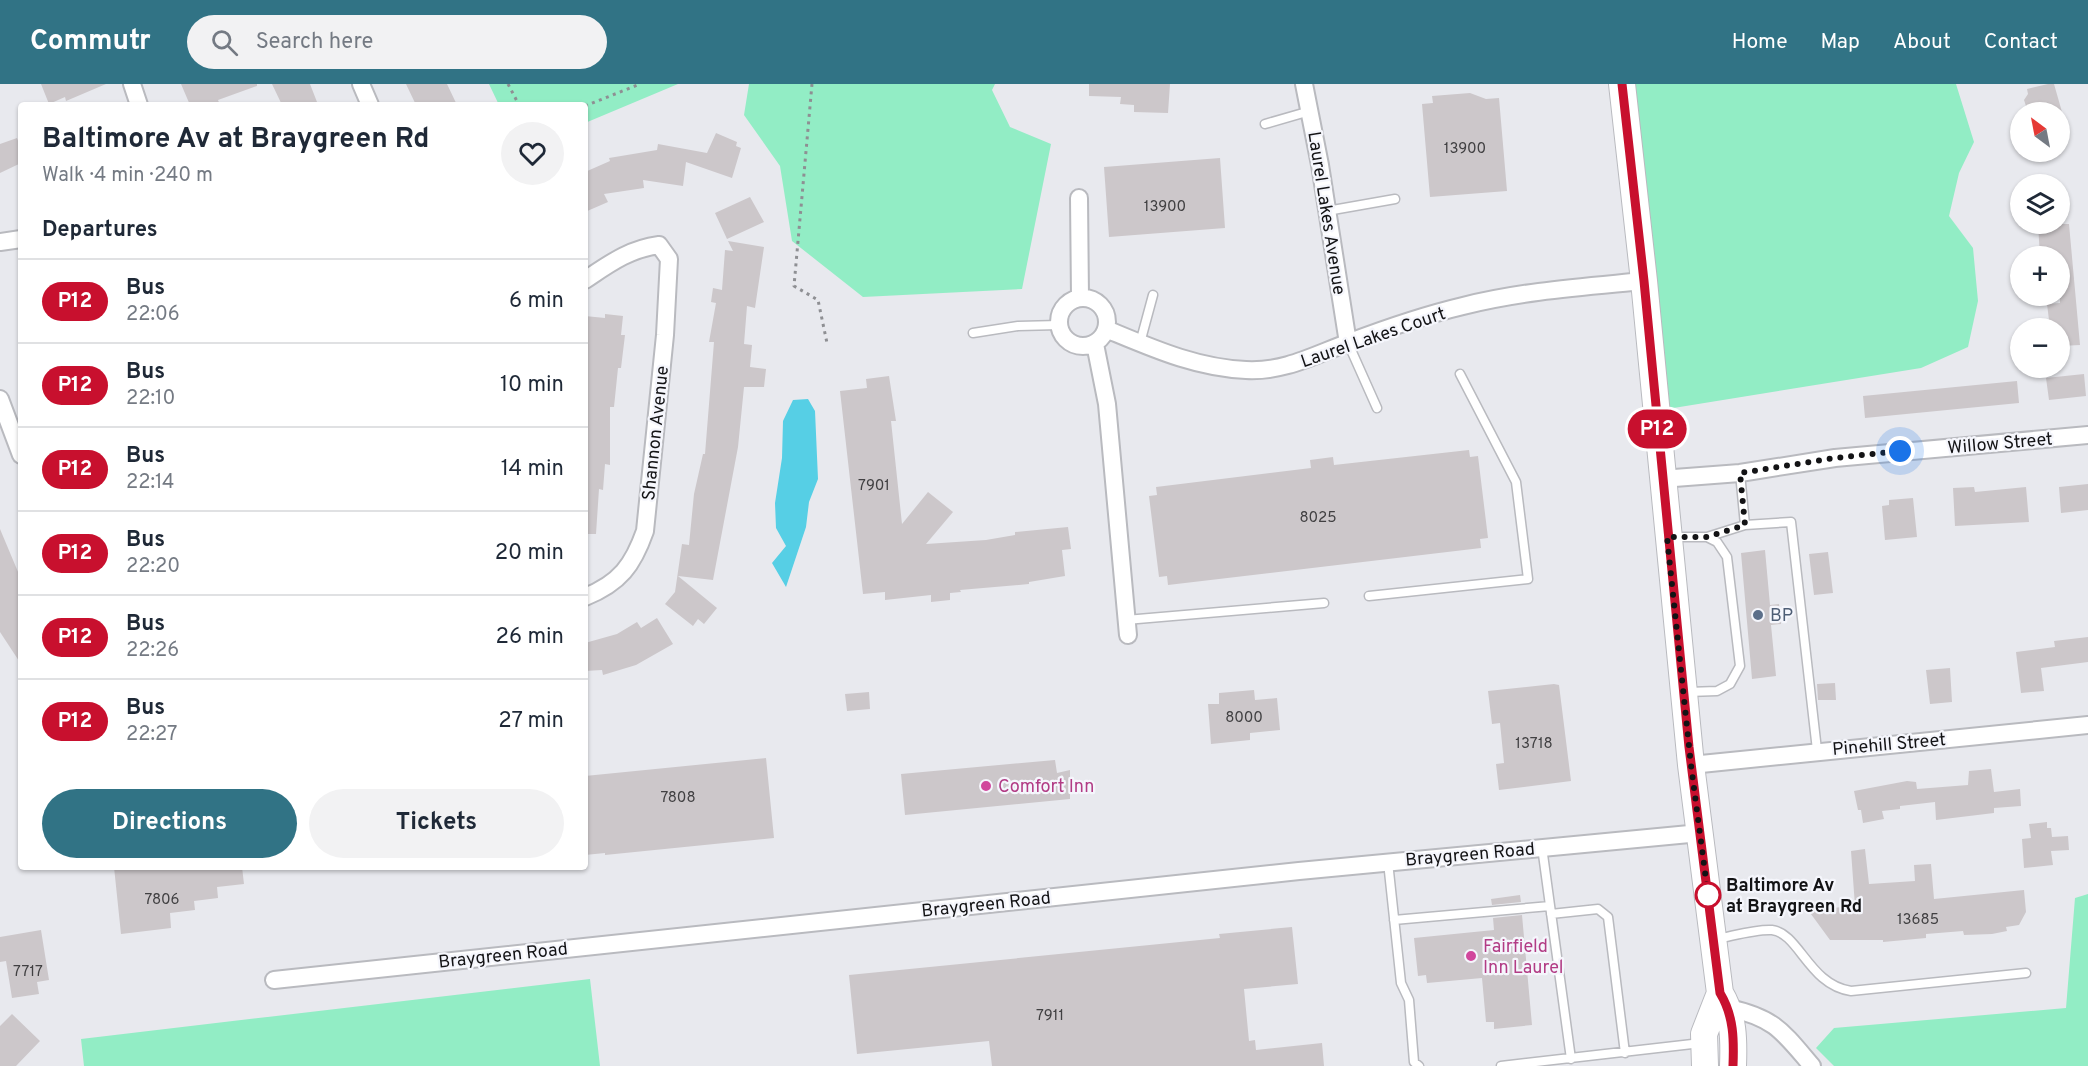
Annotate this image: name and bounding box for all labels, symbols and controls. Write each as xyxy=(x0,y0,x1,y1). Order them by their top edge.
search box xyxy=(187,15,607,69)
text: Commutr xyxy=(30,24,151,60)
icon: search xyxy=(208,26,241,59)
text: Search here xyxy=(256,29,373,56)
text: Home xyxy=(1732,29,1788,56)
text: Map xyxy=(1821,29,1860,56)
text: About xyxy=(1893,29,1951,56)
text: Contact xyxy=(1984,29,2058,56)
north arrow xyxy=(2010,102,2070,162)
map controls xyxy=(2010,102,2070,378)
text: Baltimore Av at Braygreen Rd xyxy=(42,122,429,158)
button: heart xyxy=(501,122,564,185)
street label: Laurel Lakes Avenue xyxy=(1301,130,1350,297)
house number: 13900 xyxy=(1444,140,1486,159)
text: Walk · 4 min · 240 m xyxy=(42,163,213,189)
button: layers xyxy=(2010,174,2070,234)
house number: 13900 xyxy=(1144,198,1186,217)
text: Departures xyxy=(42,217,158,244)
button: + xyxy=(2010,246,2070,306)
text: Bus xyxy=(126,275,165,302)
text: P12 xyxy=(58,288,92,315)
text: 6 min xyxy=(509,288,564,315)
text: 22:06 xyxy=(126,302,180,328)
street label: Laurel Lakes Court xyxy=(1298,303,1449,374)
button: − xyxy=(2010,318,2070,378)
text: Bus xyxy=(126,359,165,386)
street label: Shannon Avenue xyxy=(638,365,675,502)
text: P12 xyxy=(58,372,92,399)
text: 10 min xyxy=(500,372,564,399)
text: 22:10 xyxy=(126,386,175,412)
line badge: P12 xyxy=(1622,410,1692,448)
text: P12 xyxy=(1640,416,1674,443)
street label: Willow Street xyxy=(1947,428,2054,461)
your location xyxy=(1885,436,1915,466)
text: Bus xyxy=(126,443,165,470)
text: P12 xyxy=(58,456,92,483)
text: 14 min xyxy=(501,456,564,483)
text: 22:14 xyxy=(126,470,174,496)
house number: 7901 xyxy=(858,477,890,496)
house number: 8025 xyxy=(1299,509,1337,528)
text: Bus xyxy=(126,527,165,554)
text: P12 xyxy=(58,540,92,567)
text: 20 min xyxy=(495,540,564,567)
text: 22:20 xyxy=(126,554,180,580)
place label: BP xyxy=(1770,605,1793,628)
marker: BP xyxy=(1751,608,1765,622)
text: Bus xyxy=(126,611,165,638)
text: P12 xyxy=(58,624,92,651)
text: 26 min xyxy=(496,624,564,651)
text: 22:26 xyxy=(126,638,179,664)
text: Bus xyxy=(126,695,165,722)
text: P12 xyxy=(58,708,92,735)
text: 27 min xyxy=(498,708,564,735)
house number: 8000 xyxy=(1225,709,1263,728)
text: 22:27 xyxy=(126,722,177,748)
street label: Pinehill Street xyxy=(1831,729,1947,762)
house number: 13718 xyxy=(1515,735,1553,754)
place label: Comfort Inn xyxy=(998,776,1094,799)
marker: Comfort Inn xyxy=(979,779,993,793)
button: Directions xyxy=(42,789,297,858)
button: Tickets xyxy=(309,789,564,858)
house number: 7808 xyxy=(660,789,696,808)
street label: Braygreen Road xyxy=(1404,838,1536,873)
place label: Baltimore Av at Braygreen Rd xyxy=(1726,875,1862,919)
marker: Baltimore Av at Braygreen Rd xyxy=(1695,882,1721,908)
street label: Braygreen Road xyxy=(920,887,1052,924)
house number: 7806 xyxy=(145,891,180,910)
house number: 13685 xyxy=(1897,911,1939,930)
place label: Fairfield Inn Laurel xyxy=(1483,936,1564,980)
street label: Braygreen Road xyxy=(437,938,569,975)
marker: Fairfield Inn Laurel xyxy=(1464,949,1478,963)
house number: 7717 xyxy=(13,963,43,982)
house number: 7911 xyxy=(1036,1007,1064,1026)

